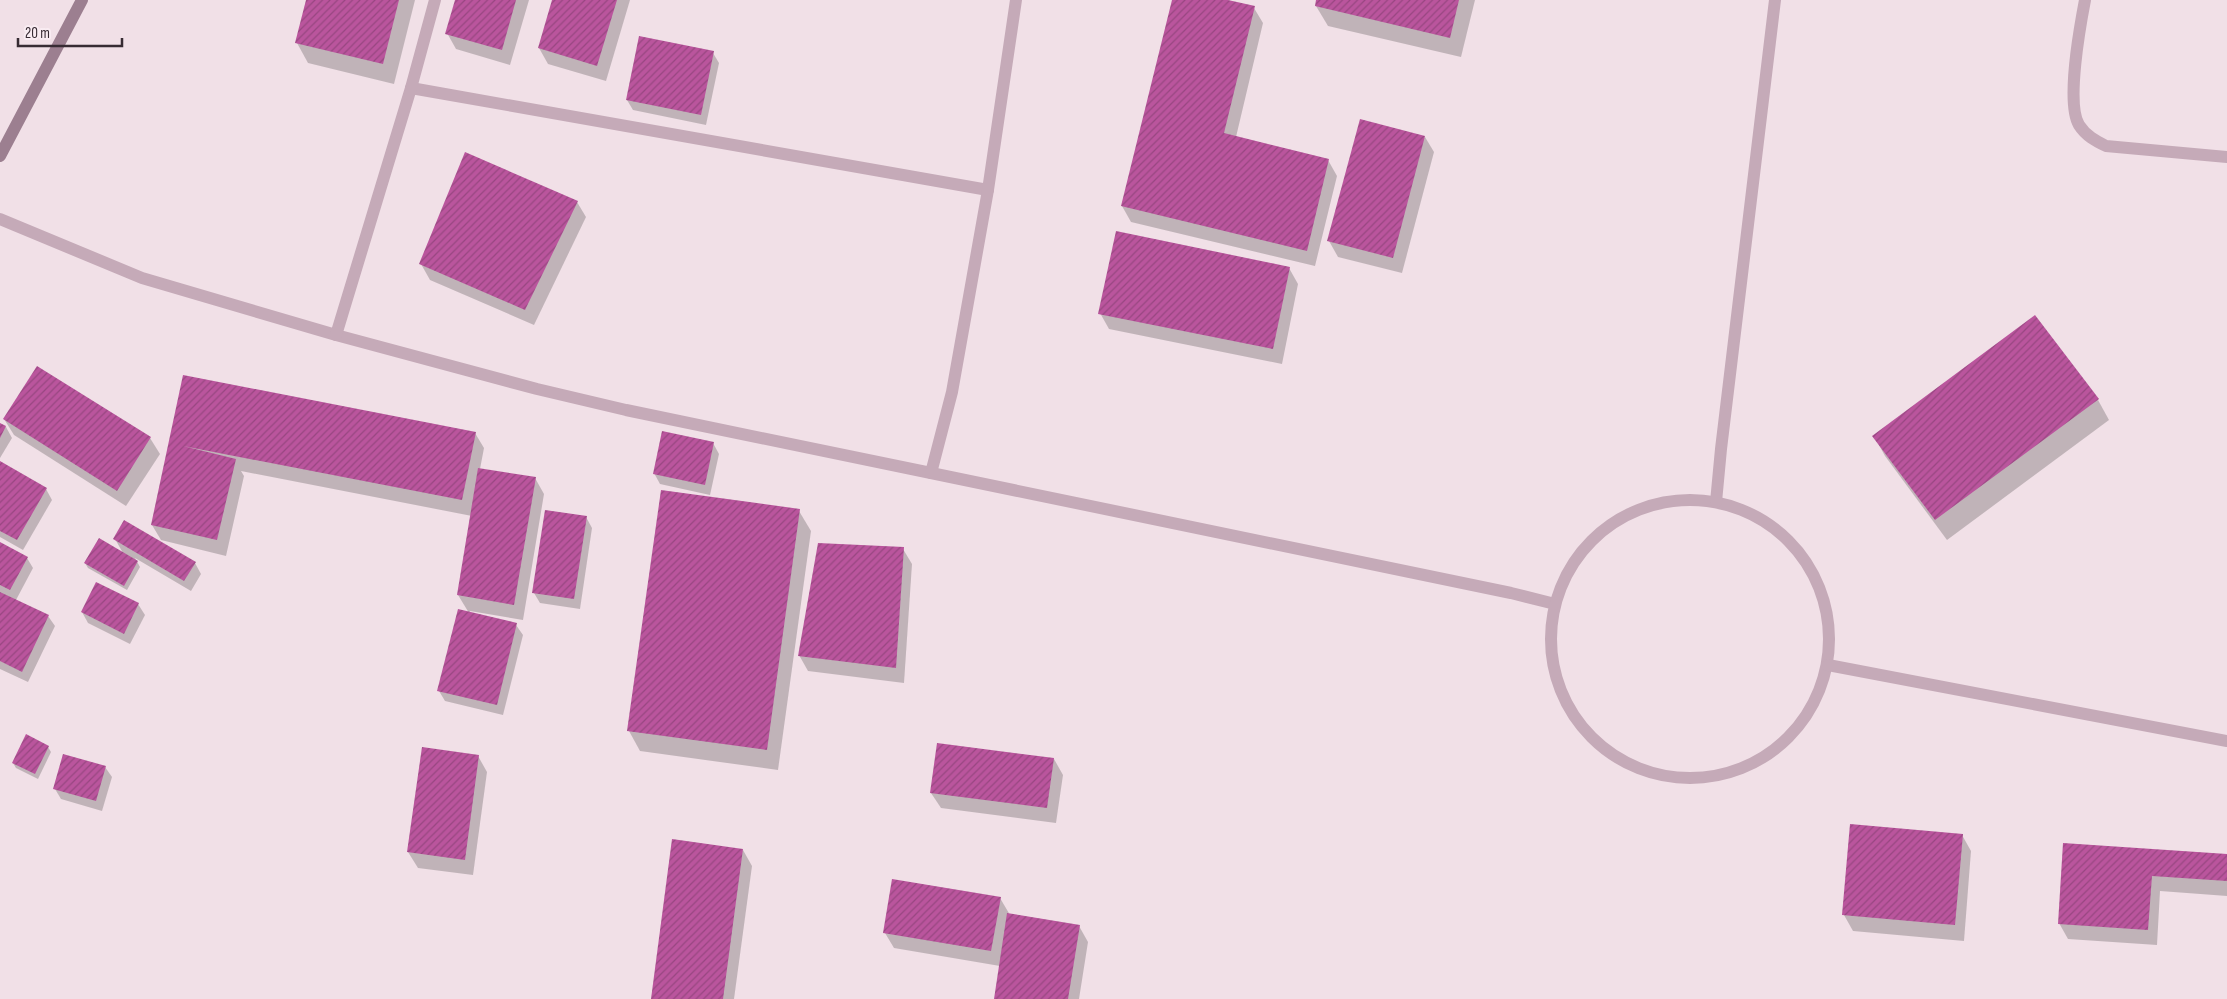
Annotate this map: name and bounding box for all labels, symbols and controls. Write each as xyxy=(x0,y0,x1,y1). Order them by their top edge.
scale bar xyxy=(18,15,121,47)
text: 20 m xyxy=(25,24,50,43)

